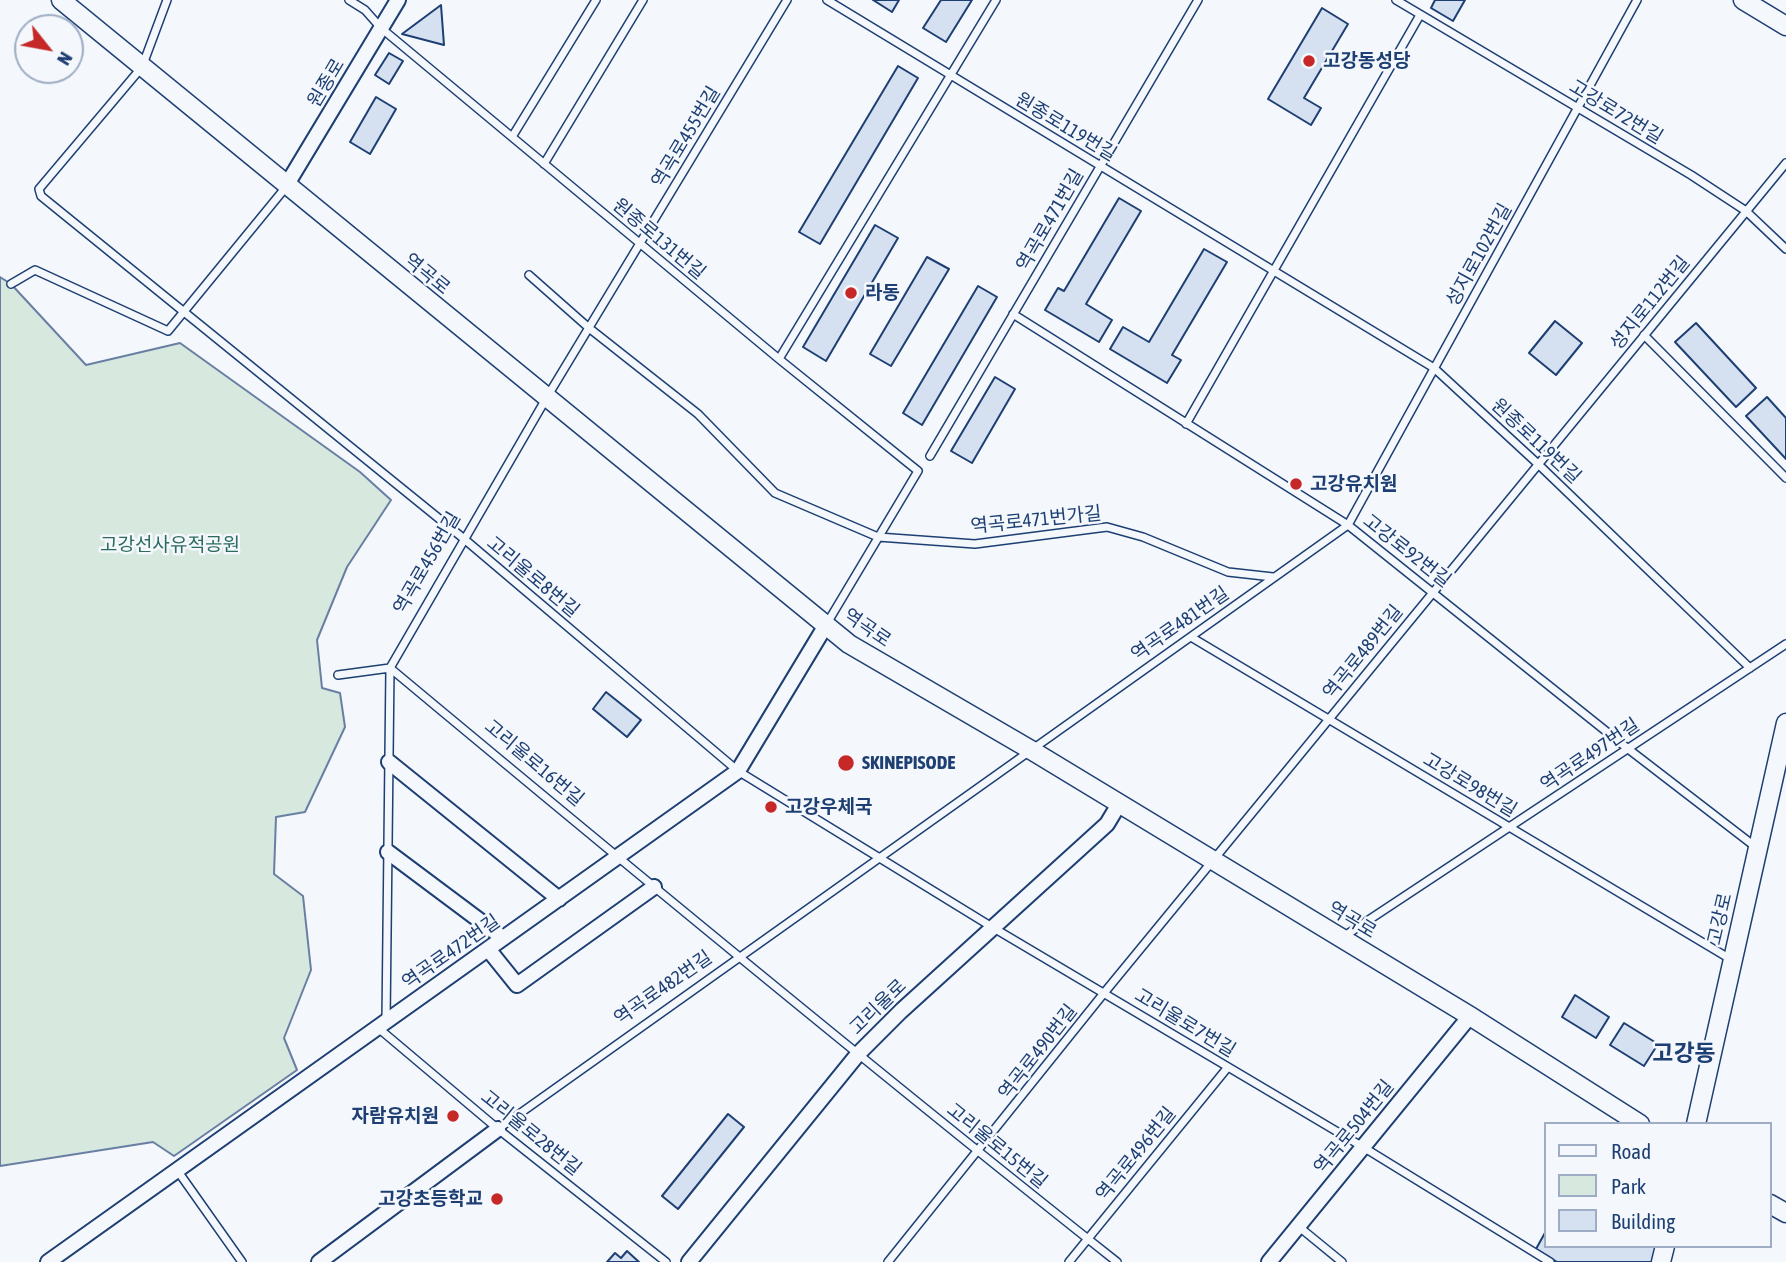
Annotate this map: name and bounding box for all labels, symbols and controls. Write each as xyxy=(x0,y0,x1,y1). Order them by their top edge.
north arrow xyxy=(14,14,84,84)
text: N xyxy=(53,48,78,69)
place label: 고강동성당 xyxy=(1323,50,1410,72)
marker: 고강동성당 xyxy=(1301,53,1317,69)
street label: 원종로 xyxy=(303,55,349,111)
street label: 고강로72번길 xyxy=(1565,75,1667,149)
street label: 역곡로455번길 xyxy=(647,82,725,192)
street label: 원종로119번길 xyxy=(1011,88,1121,166)
street label: 역곡로471번길 xyxy=(1012,165,1088,275)
street label: 원종로131번길 xyxy=(608,194,710,284)
street label: 성지로102번길 xyxy=(1441,200,1517,310)
street label: 역곡로 xyxy=(399,249,455,299)
street label: 성지로112번길 xyxy=(1605,251,1695,355)
place label: 라동 xyxy=(865,282,900,304)
marker: 라동 xyxy=(843,285,859,301)
street label: 원종로119번길 xyxy=(1486,394,1586,488)
place label: 고강유치원 xyxy=(1310,473,1397,495)
marker: 고강유치원 xyxy=(1288,476,1304,492)
street label: 역곡로471번가길 xyxy=(969,502,1103,538)
street label: 역곡로456번길 xyxy=(389,508,465,618)
street label: 고강로92번길 xyxy=(1359,510,1455,592)
street label: 고리울로8번길 xyxy=(482,532,584,622)
park label: 고강선사유적공원 xyxy=(100,534,240,556)
street label: 역곡로481번길 xyxy=(1127,582,1233,666)
street label: 역곡로489번길 xyxy=(1318,600,1408,704)
street label: 역곡로 xyxy=(839,604,895,652)
street label: 역곡로497번길 xyxy=(1536,714,1644,796)
street label: 고리울로16번길 xyxy=(480,715,588,811)
street label: 고강로98번길 xyxy=(1419,748,1521,822)
place label: SKINEPISODE xyxy=(862,752,955,774)
marker: SKINEPISODE xyxy=(836,753,856,773)
place label: 고강우체국 xyxy=(785,796,872,818)
marker: 고강우체국 xyxy=(763,799,779,815)
street label: 고강로 xyxy=(1703,891,1737,947)
street label: 역곡로 xyxy=(1324,897,1380,943)
street label: 역곡로472번길 xyxy=(398,910,504,994)
street label: 역곡로482번길 xyxy=(610,946,716,1030)
street label: 고리울로 xyxy=(845,975,911,1039)
street label: 고리울로7번길 xyxy=(1130,984,1240,1062)
street label: 역곡로490번길 xyxy=(994,1000,1082,1104)
district label: 고강동 xyxy=(1652,1040,1716,1068)
street label: 역곡로504번길 xyxy=(1309,1075,1399,1179)
street label: 고리울로28번길 xyxy=(476,1086,586,1180)
street label: 고리울로15번길 xyxy=(942,1099,1052,1193)
street label: 역곡로496번길 xyxy=(1091,1102,1181,1206)
place label: 자람유치원 xyxy=(352,1105,439,1127)
marker: 자람유치원 xyxy=(445,1108,461,1124)
legend xyxy=(1544,1122,1772,1248)
text: Road xyxy=(1611,1139,1651,1163)
text: Park xyxy=(1611,1174,1646,1198)
place label: 고강초등학교 xyxy=(378,1188,483,1210)
marker: 고강초등학교 xyxy=(489,1191,505,1207)
text: Building xyxy=(1611,1209,1675,1233)

